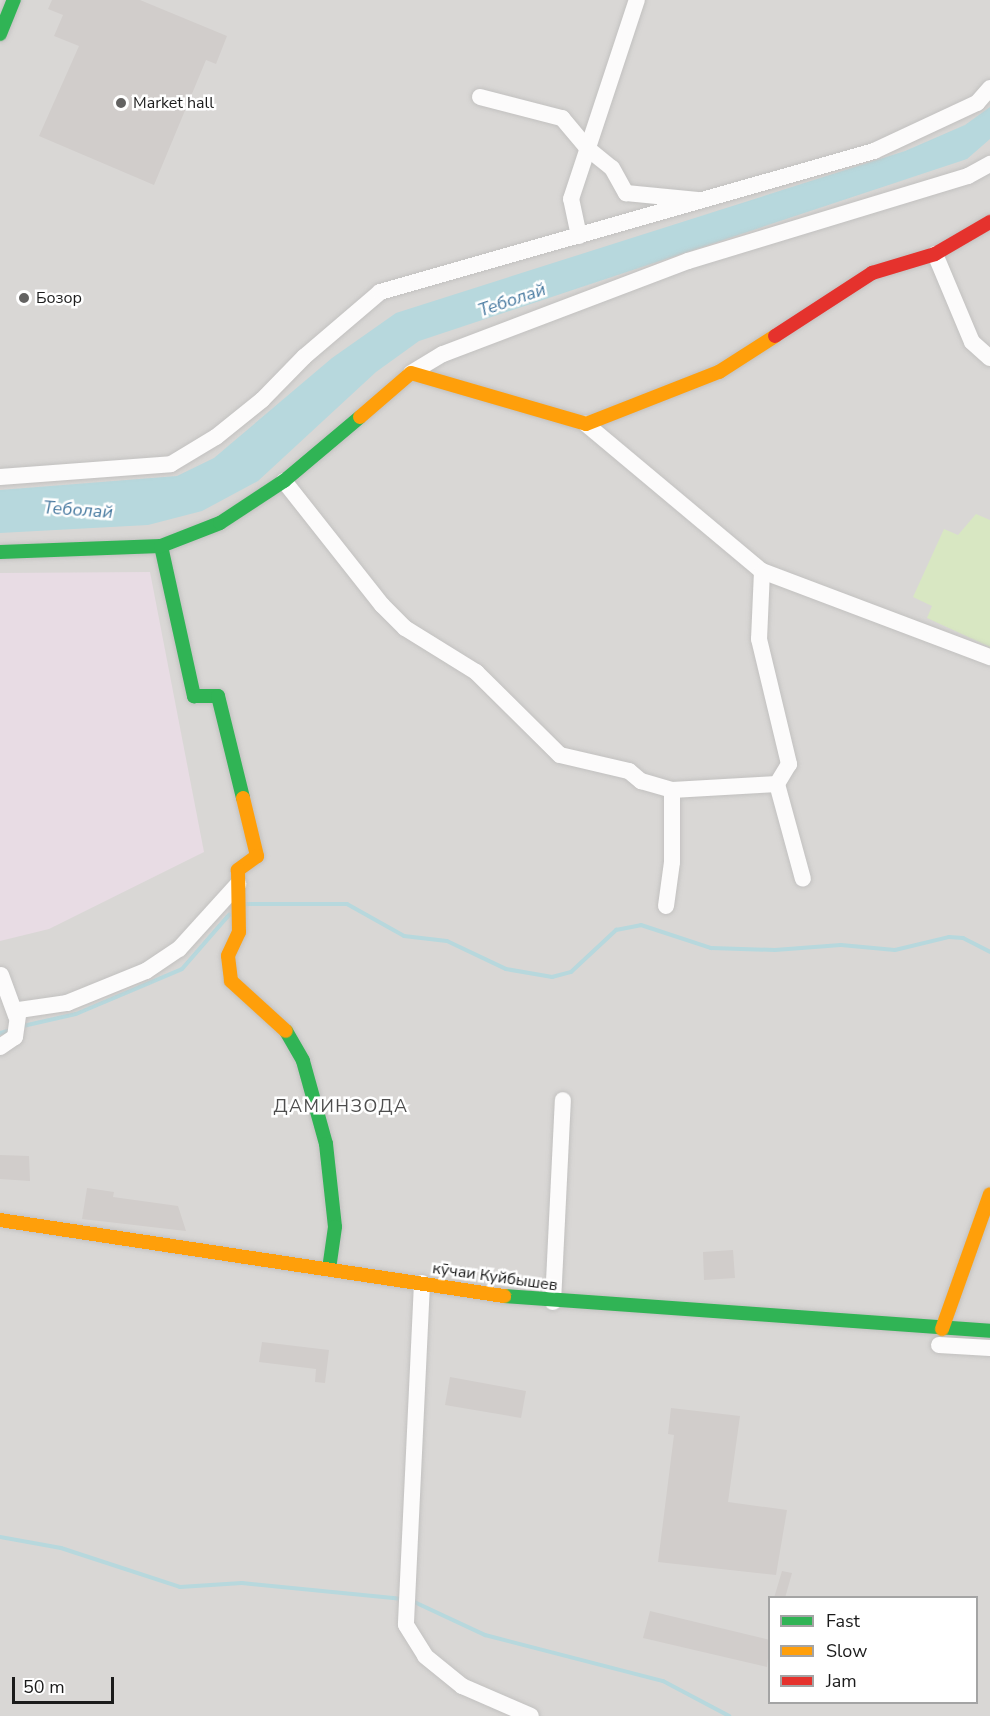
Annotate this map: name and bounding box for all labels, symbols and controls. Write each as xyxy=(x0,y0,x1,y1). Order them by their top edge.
place label: Market hall xyxy=(133,93,214,113)
marker: Market hall xyxy=(114,96,128,110)
water label: Теболай xyxy=(475,278,549,322)
place label: Бозор xyxy=(36,288,82,308)
marker: Бозор xyxy=(17,291,31,305)
water label: Теболай xyxy=(42,497,114,523)
district label: ДАМИНЗОДА xyxy=(273,1095,409,1117)
street label: кӯчаи Куйбышев xyxy=(431,1259,559,1295)
legend xyxy=(768,1596,978,1704)
text: Fast xyxy=(826,1609,860,1633)
text: Slow xyxy=(826,1639,867,1663)
scale bar xyxy=(15,1665,117,1703)
text: Jam xyxy=(826,1669,857,1693)
text: 50 m xyxy=(23,1675,65,1699)

